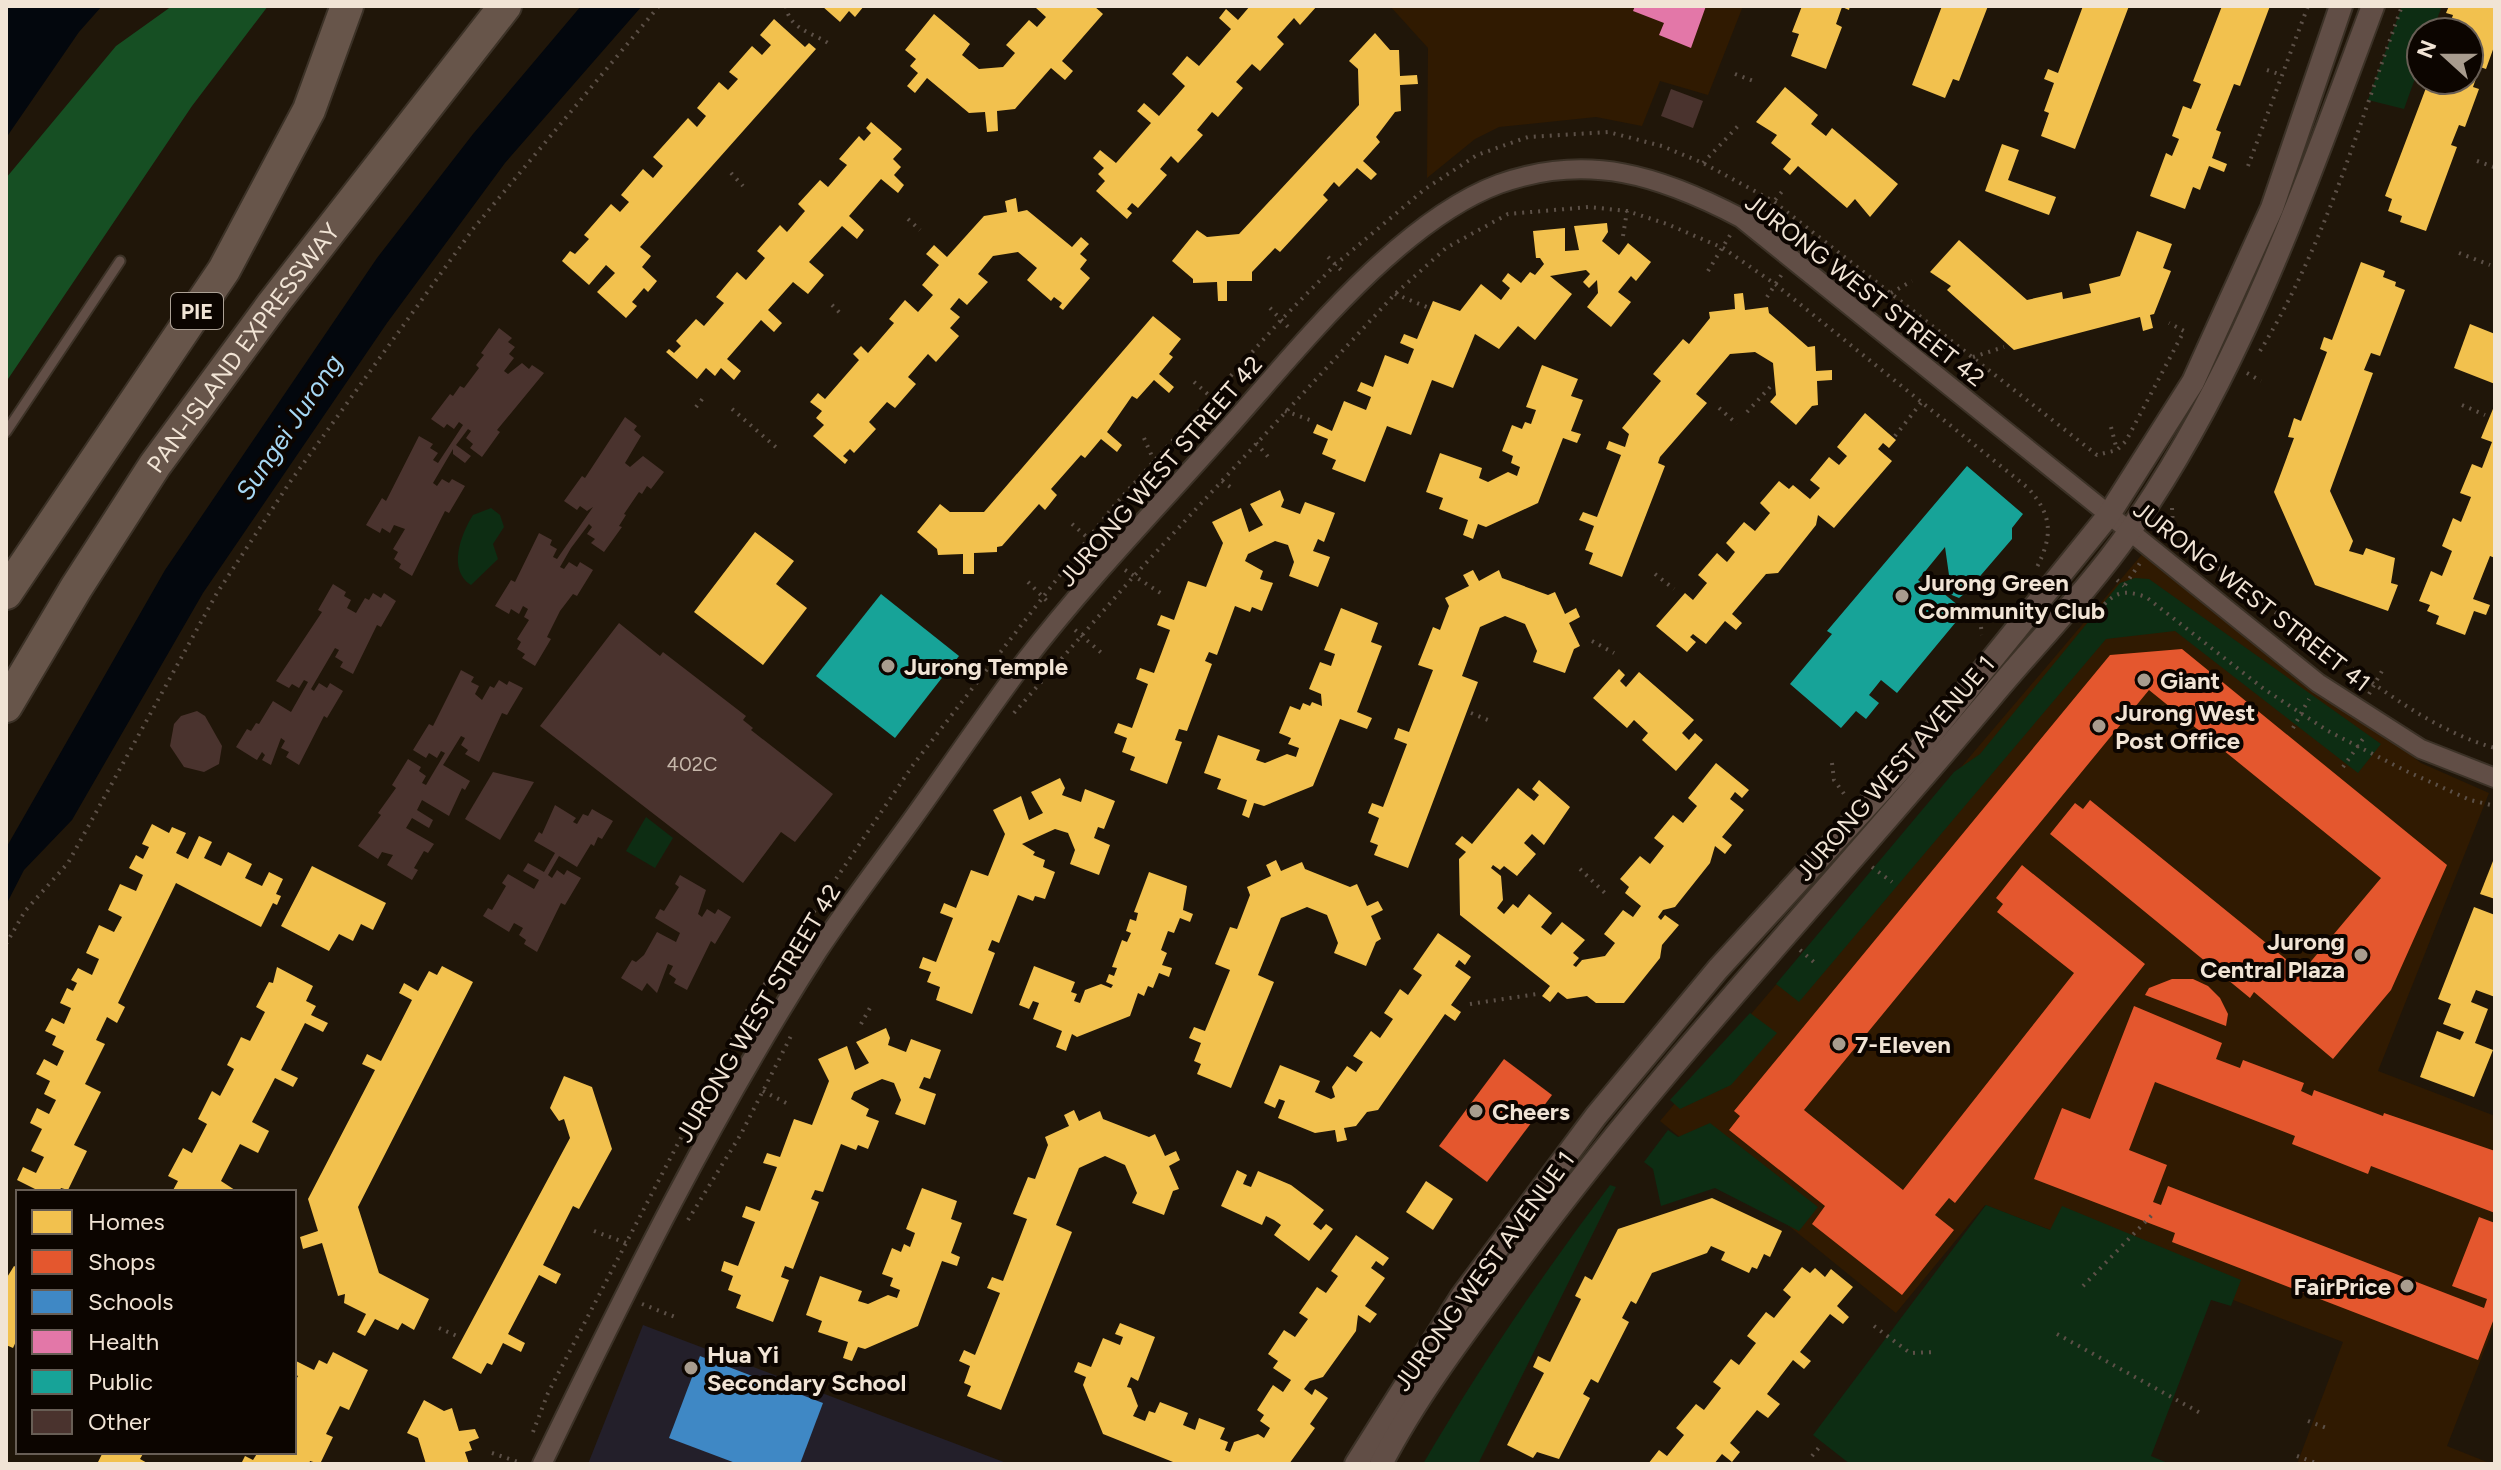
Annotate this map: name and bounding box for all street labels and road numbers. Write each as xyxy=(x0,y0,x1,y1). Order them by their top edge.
street label: JURONG WEST STREET 42 xyxy=(1740,188,1990,392)
street label: PAN-ISLAND EXPRESSWAY xyxy=(140,217,346,478)
road number: PIE xyxy=(171,293,223,329)
street label: JURONG WEST STREET 42 xyxy=(1052,350,1268,592)
street label: JURONG WEST STREET 41 xyxy=(2128,495,2376,697)
street label: JURONG WEST AVENUE 1 xyxy=(1789,650,2001,886)
street label: JURONG WEST STREET 42 xyxy=(669,879,847,1147)
street label: JURONG WEST AVENUE 1 xyxy=(1387,1146,1581,1396)

